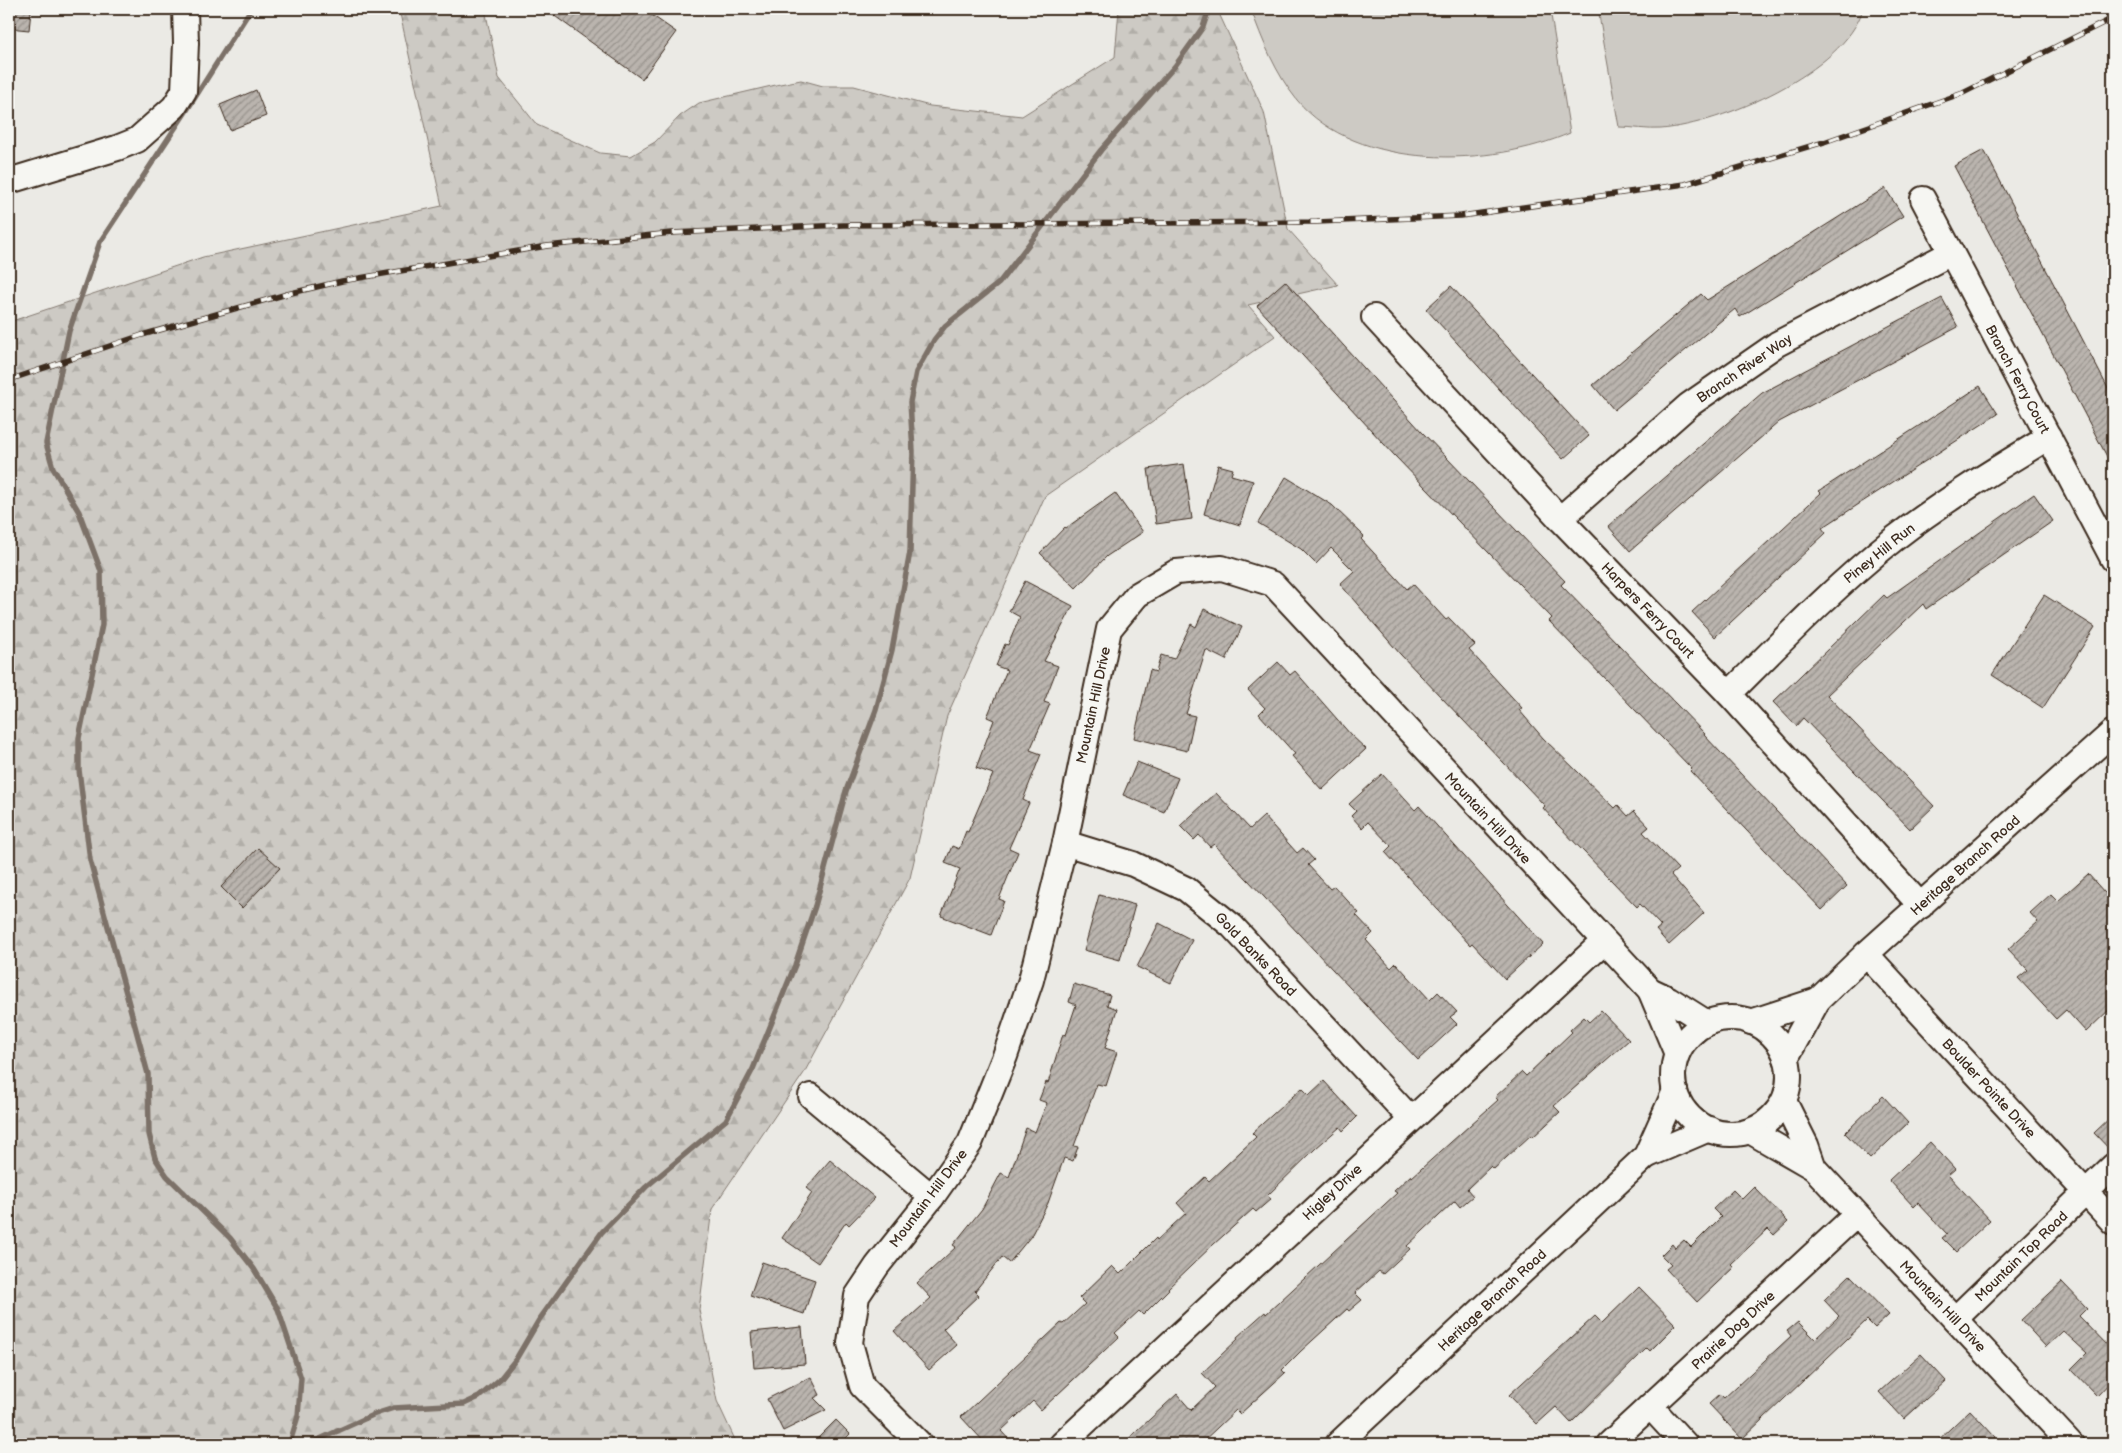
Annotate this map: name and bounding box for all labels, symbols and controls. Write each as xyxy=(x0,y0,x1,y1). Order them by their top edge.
street label: Branch Ferry Court xyxy=(1982,322,2054,437)
street label: Branch River Way xyxy=(1693,330,1796,407)
street label: Piney Hill Run xyxy=(1840,519,1918,587)
street label: Harpers Ferry Court xyxy=(1598,559,1698,662)
street label: Mountain Hill Drive xyxy=(1073,645,1114,765)
street label: Mountain Hill Drive xyxy=(1441,769,1534,868)
street label: Heritage Branch Road xyxy=(1907,812,2024,919)
street label: Gold Banks Road xyxy=(1211,909,1300,1000)
street label: Boulder Pointe Drive xyxy=(1938,1035,2039,1142)
street label: Mountain Hill Drive xyxy=(886,1146,971,1251)
street label: Higley Drive xyxy=(1299,1161,1366,1224)
street label: Mountain Top Road xyxy=(1971,1208,2071,1305)
street label: Heritage Branch Road xyxy=(1435,1246,1550,1355)
street label: Mountain Hill Drive xyxy=(1896,1257,1989,1356)
street label: Prairie Dog Drive xyxy=(1688,1287,1779,1373)

